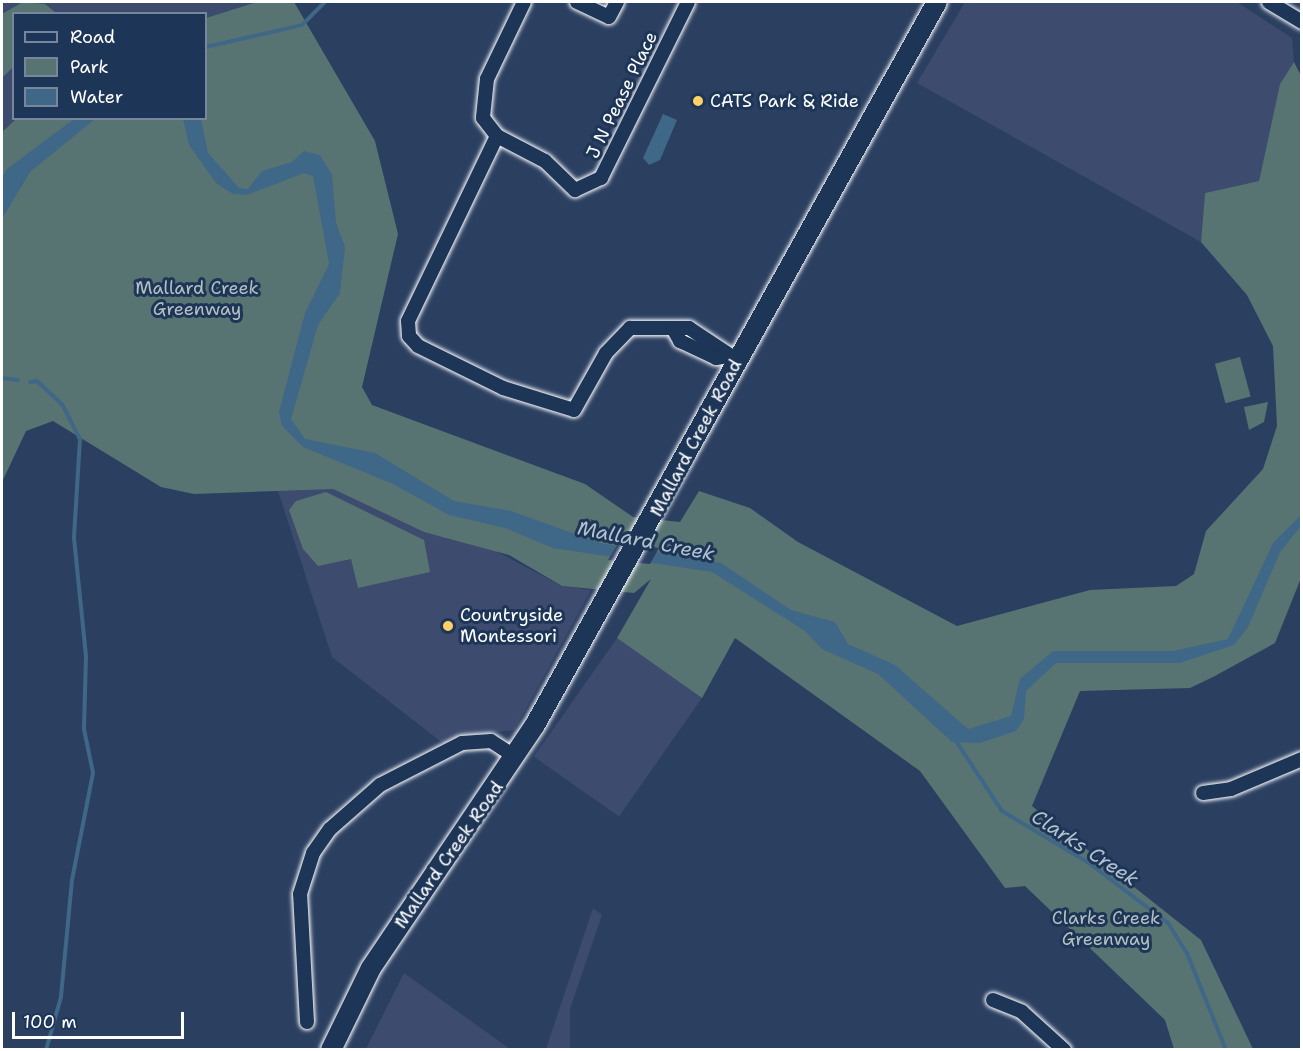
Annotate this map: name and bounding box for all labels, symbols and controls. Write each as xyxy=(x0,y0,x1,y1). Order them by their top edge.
legend xyxy=(12,12,207,120)
text: Road xyxy=(70,25,115,49)
street label: J N Pease Place xyxy=(582,28,662,162)
text: Park xyxy=(70,55,109,79)
text: Water xyxy=(70,85,123,109)
place label: CATS Park & Ride xyxy=(710,90,859,112)
marker: CATS Park & Ride xyxy=(691,94,705,108)
park label: Mallard Creek Greenway xyxy=(135,278,259,320)
street label: Mallard Creek Road xyxy=(645,356,747,520)
water label: Mallard Creek xyxy=(575,516,717,566)
place label: Countryside Montessori xyxy=(460,605,563,648)
marker: Countryside Montessori xyxy=(441,619,455,633)
street label: Mallard Creek Road xyxy=(390,777,508,933)
water label: Clarks Creek xyxy=(1027,805,1143,891)
park label: Clarks Creek Greenway xyxy=(1052,908,1160,950)
scale bar xyxy=(15,1000,188,1038)
text: 100 m xyxy=(23,1010,77,1034)

